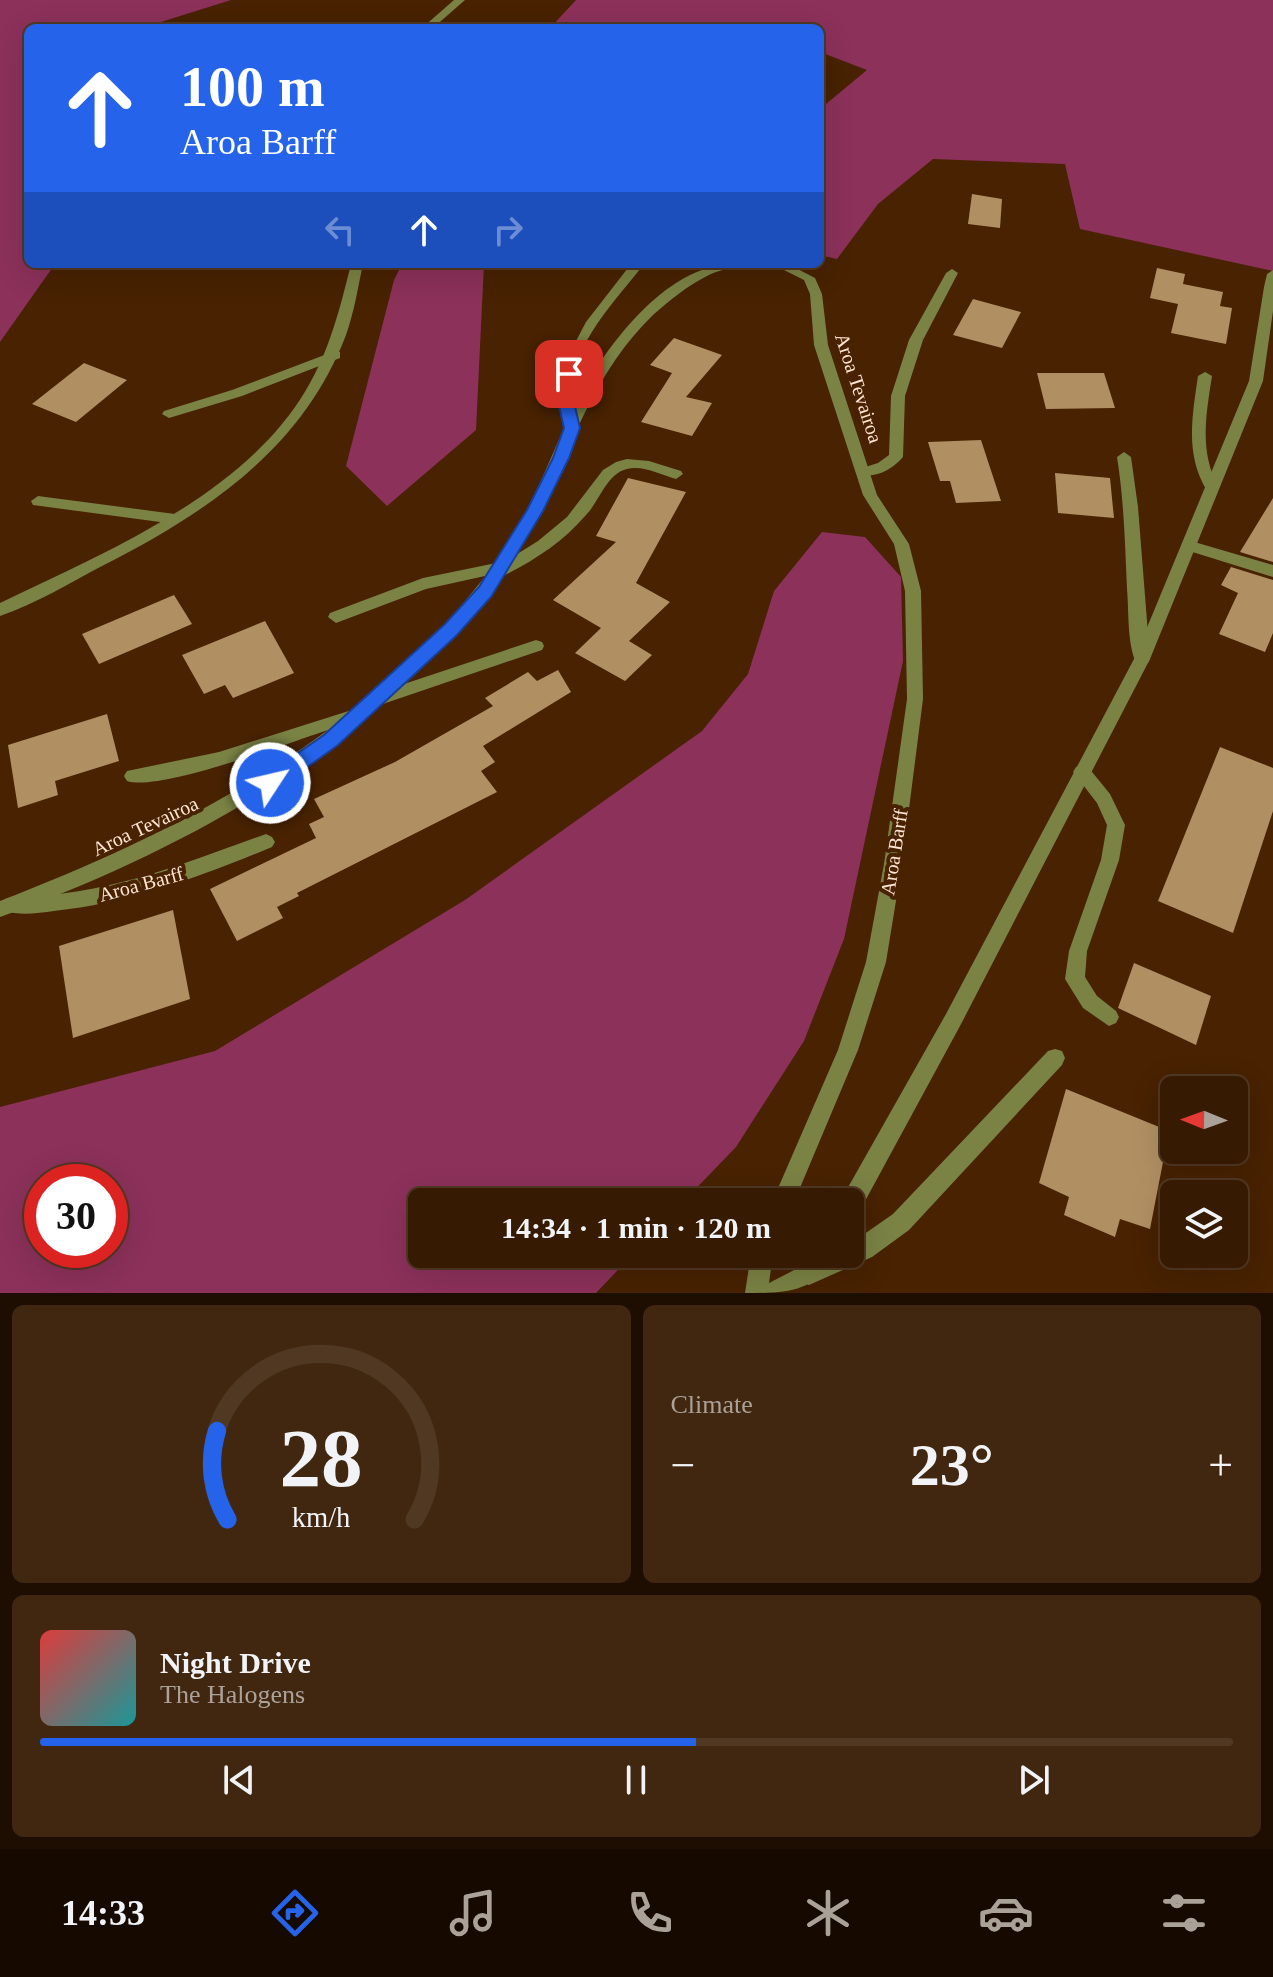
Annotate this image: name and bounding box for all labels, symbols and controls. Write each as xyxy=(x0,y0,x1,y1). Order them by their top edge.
icon: ahead xyxy=(48,56,152,160)
text: 100 m xyxy=(180,56,325,118)
text: Aroa Barff xyxy=(180,122,336,162)
icon: left xyxy=(318,208,362,252)
icon: ahead xyxy=(402,208,446,252)
icon: right xyxy=(486,208,530,252)
street label: Aroa Tevairoa xyxy=(831,330,887,446)
pin xyxy=(535,340,603,408)
icon: arrive xyxy=(547,352,591,396)
position arrow xyxy=(228,741,312,825)
street label: Aroa Tevairoa xyxy=(89,792,202,860)
street label: Aroa Barff xyxy=(876,807,912,897)
street label: Aroa Barff xyxy=(96,862,186,906)
north arrow xyxy=(1160,1076,1248,1164)
map controls xyxy=(1160,1076,1248,1268)
speed limit sign: 30 xyxy=(24,1164,128,1268)
button: layers xyxy=(1160,1180,1248,1268)
text: 14:34 · 1 min · 120 m xyxy=(501,1211,771,1244)
text: Climate xyxy=(671,1390,753,1419)
text: 28 xyxy=(280,1412,363,1504)
text: 23° xyxy=(910,1432,994,1498)
text: − xyxy=(671,1441,695,1490)
text: + xyxy=(1208,1441,1233,1490)
text: km/h xyxy=(292,1502,351,1533)
text: Night Drive xyxy=(160,1646,311,1679)
text: The Halogens xyxy=(160,1680,305,1709)
icon: previous xyxy=(217,1758,261,1802)
icon: pause xyxy=(614,1758,658,1802)
icon: next xyxy=(1012,1758,1056,1802)
icon: directions xyxy=(267,1885,323,1941)
icon: music xyxy=(445,1885,501,1941)
icon: phone xyxy=(622,1885,678,1941)
icon: climate xyxy=(800,1885,856,1941)
icon: car xyxy=(978,1885,1034,1941)
icon: filters xyxy=(1156,1885,1212,1941)
text: 14:33 xyxy=(61,1893,145,1933)

